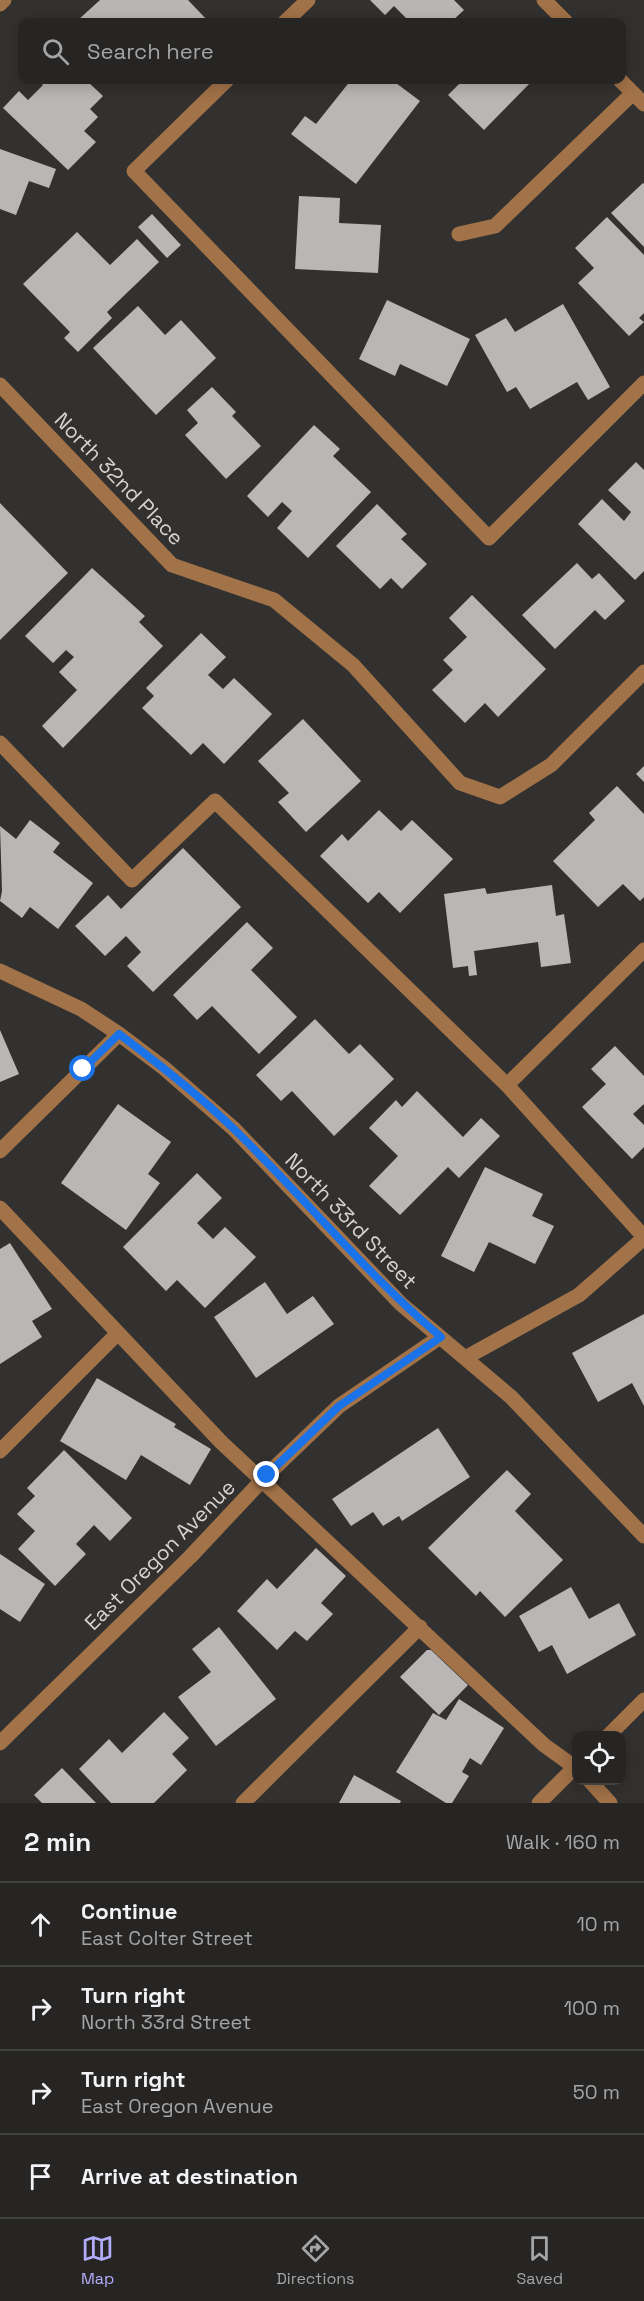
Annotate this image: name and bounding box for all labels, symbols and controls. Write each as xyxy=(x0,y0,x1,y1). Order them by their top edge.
search box xyxy=(18,18,626,84)
icon: search xyxy=(39,35,72,68)
text: Search here xyxy=(87,37,214,65)
street label: North 32nd Place xyxy=(49,407,190,551)
route start xyxy=(69,1055,95,1081)
street label: North 33rd Street xyxy=(280,1147,423,1294)
route end xyxy=(253,1461,279,1487)
street label: East Oregon Avenue xyxy=(79,1474,241,1636)
map controls xyxy=(572,1731,626,1785)
button: locate xyxy=(572,1731,626,1785)
text: 2 min xyxy=(24,1825,91,1859)
text: Walk · 160 m xyxy=(506,1829,620,1855)
text: Continue xyxy=(81,1897,177,1925)
icon: ahead xyxy=(24,1908,57,1941)
text: 10 m xyxy=(576,1911,620,1937)
text: East Colter Street xyxy=(81,1925,253,1951)
text: Turn right xyxy=(81,1981,186,2009)
icon: right xyxy=(24,1992,57,2025)
text: 100 m xyxy=(564,1995,620,2021)
text: North 33rd Street xyxy=(81,2009,251,2035)
text: Turn right xyxy=(81,2065,186,2093)
icon: right xyxy=(24,2076,57,2109)
text: 50 m xyxy=(573,2079,620,2105)
text: East Oregon Avenue xyxy=(81,2093,274,2119)
icon: arrive xyxy=(24,2160,57,2193)
text: Arrive at destination xyxy=(81,2162,298,2190)
tab: Map xyxy=(81,2232,114,2289)
tab: Directions xyxy=(276,2232,355,2289)
tab: Saved xyxy=(516,2232,563,2289)

